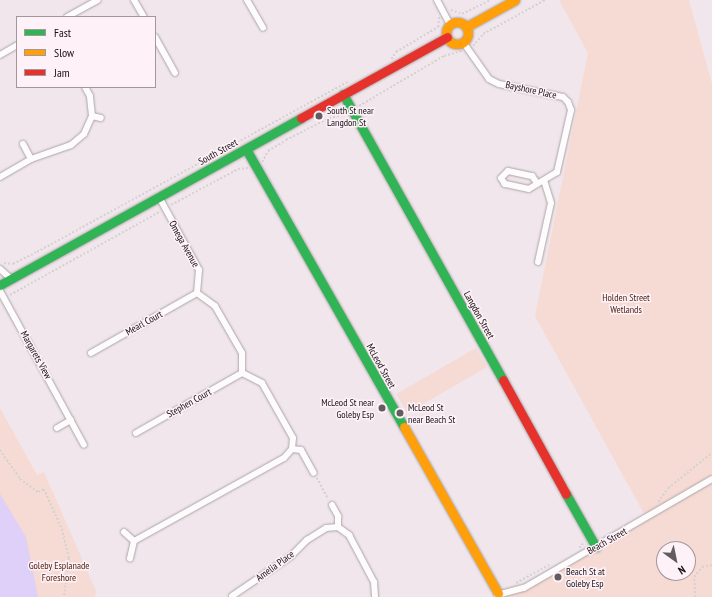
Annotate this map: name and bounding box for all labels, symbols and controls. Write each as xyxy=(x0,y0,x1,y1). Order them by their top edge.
legend xyxy=(16,16,156,88)
text: Fast xyxy=(54,25,71,40)
text: Slow xyxy=(54,45,74,60)
text: Jam xyxy=(54,65,70,80)
street label: Bayshore Place xyxy=(504,79,558,101)
place label: South St near Langdon St xyxy=(327,104,374,128)
marker: South St near Langdon St xyxy=(314,111,324,121)
street label: South Street xyxy=(196,136,240,168)
street label: Omega Avenue xyxy=(166,218,202,270)
street label: Langdon Street xyxy=(461,289,497,341)
park label: Holden Street Wetlands xyxy=(602,291,650,314)
street label: Mearl Court xyxy=(123,308,165,338)
street label: Margarets View xyxy=(18,329,54,381)
street label: McLeod Street xyxy=(364,342,398,390)
street label: Stephen Court xyxy=(165,386,213,420)
place label: McLeod St near Goleby Esp xyxy=(321,396,374,420)
place label: McLeod St near Beach St xyxy=(408,401,455,424)
marker: McLeod St near Goleby Esp xyxy=(377,403,387,413)
marker: McLeod St near Beach St xyxy=(395,408,405,418)
street label: Beach Street xyxy=(585,525,629,557)
north arrow xyxy=(656,541,696,581)
street label: Amelia Place xyxy=(254,548,296,584)
park label: Goleby Esplanade Foreshore xyxy=(28,559,90,582)
text: N xyxy=(676,563,688,578)
place label: Beach St at Goleby Esp xyxy=(566,565,605,588)
marker: Beach St at Goleby Esp xyxy=(553,572,563,582)

